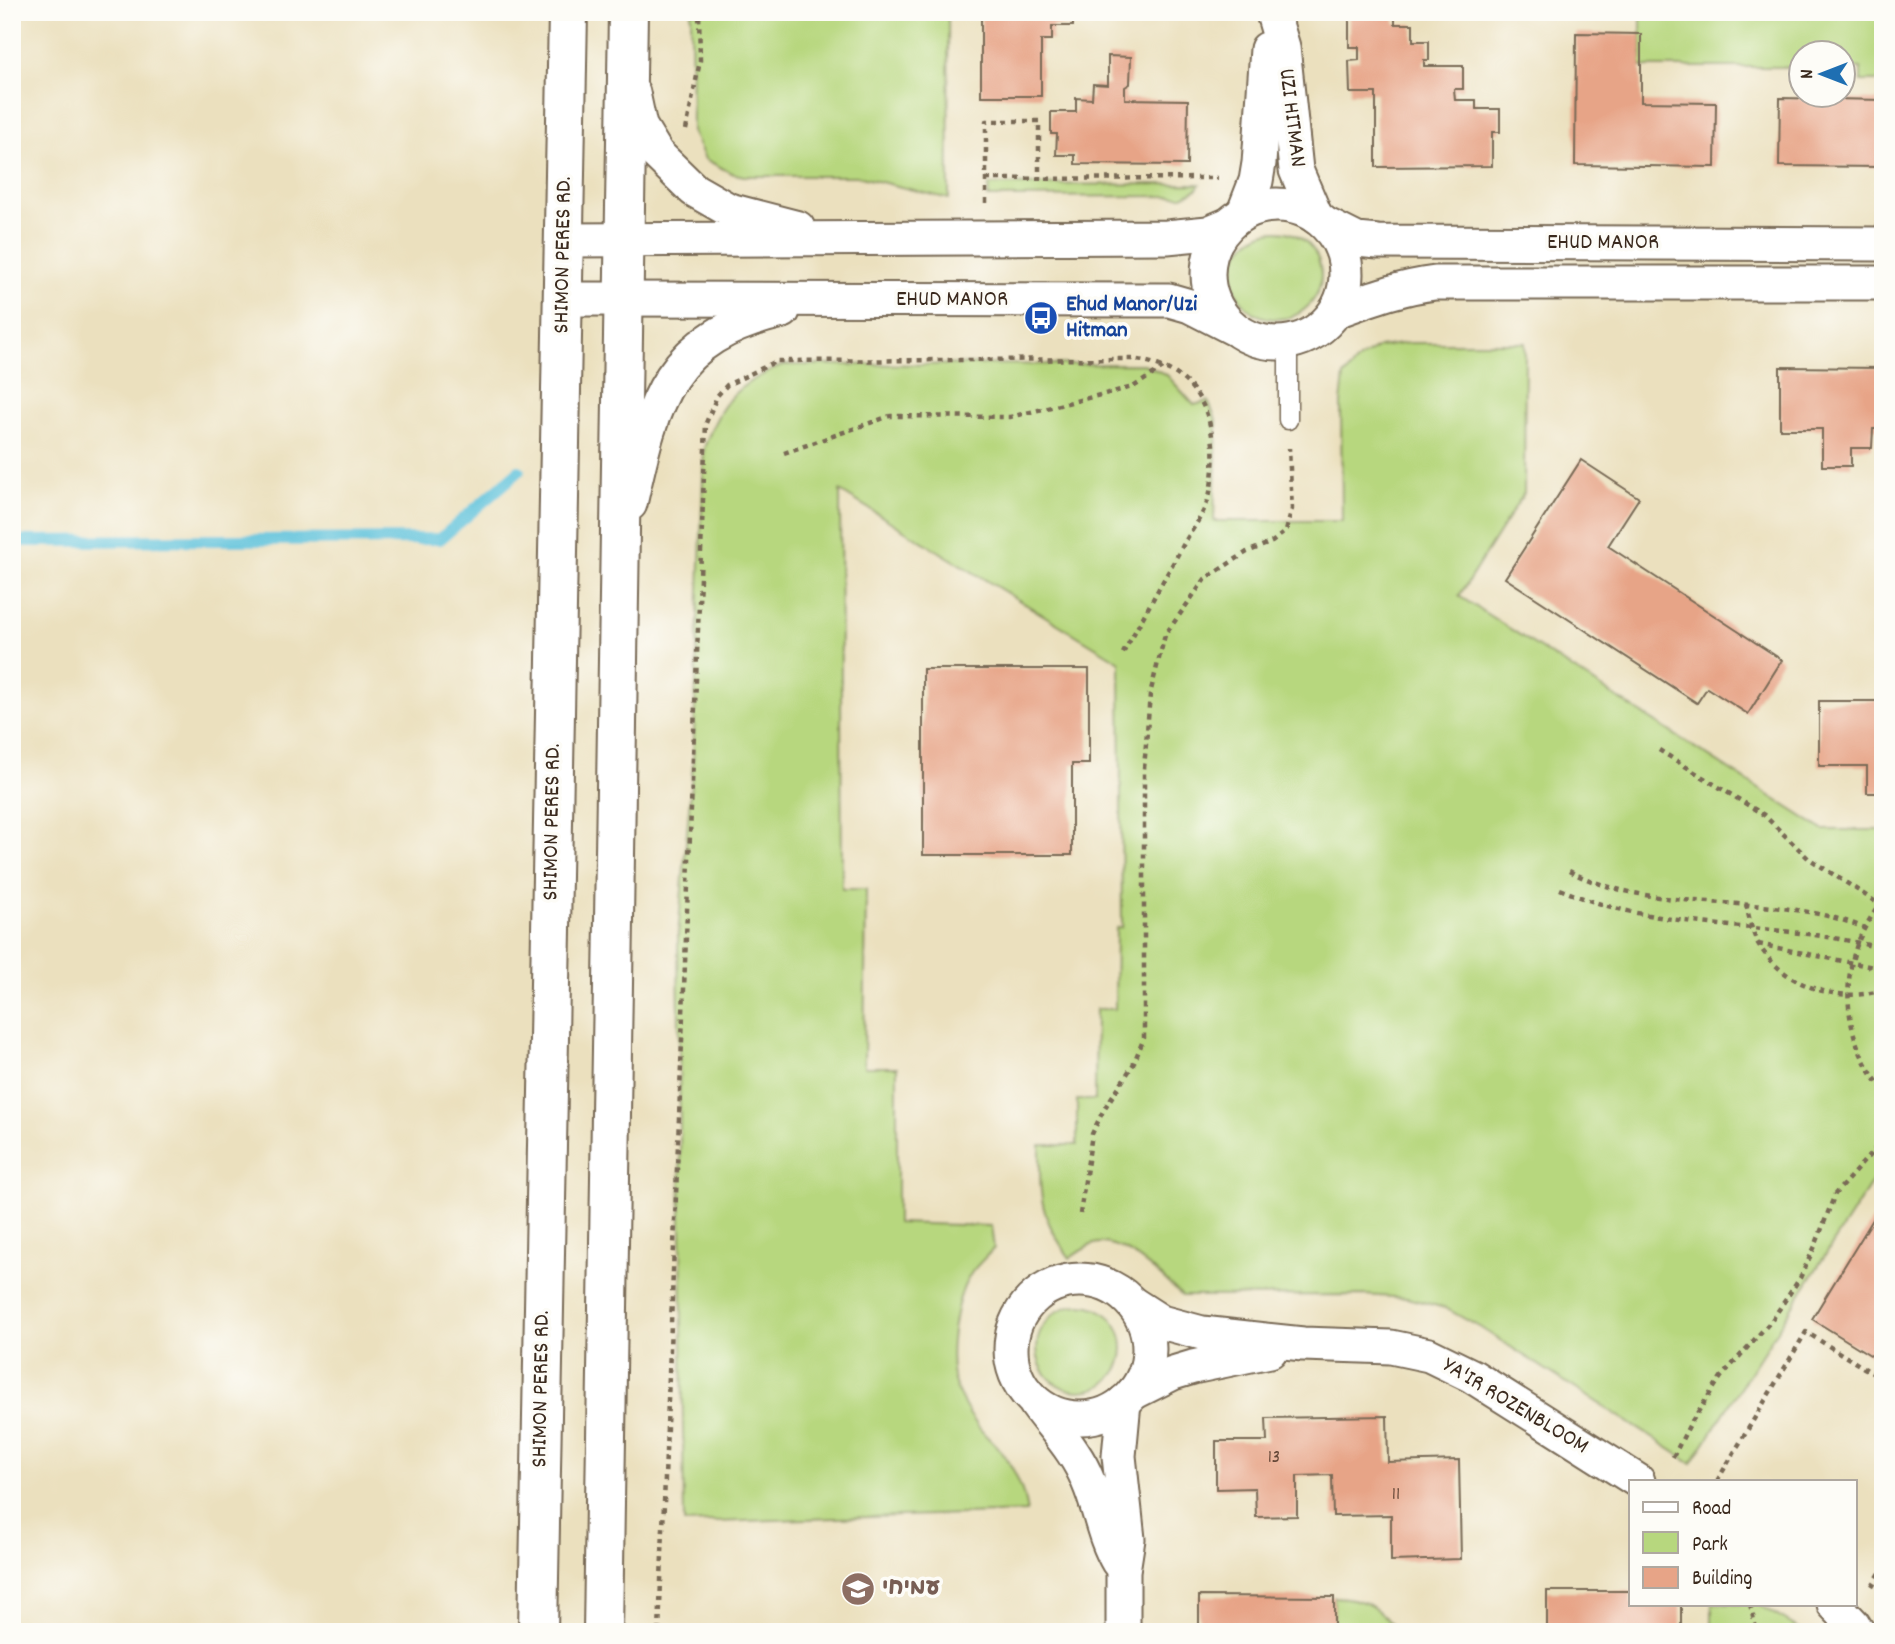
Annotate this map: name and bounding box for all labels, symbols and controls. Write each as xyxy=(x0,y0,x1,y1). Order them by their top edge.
north arrow xyxy=(1786,38,1856,108)
street label: UZI HITMAN xyxy=(1269,67,1313,169)
text: N xyxy=(1795,69,1822,79)
street label: SHIMON PERES RD. xyxy=(546,176,582,334)
street label: EHUD MANOR xyxy=(1547,227,1659,260)
street label: EHUD MANOR xyxy=(896,284,1008,317)
place label: Ehud Manor/Uzi Hitman xyxy=(1066,289,1198,348)
bus stop icon: Ehud Manor/Uzi Hitman xyxy=(1022,299,1060,337)
street label: SHIMON PERES RD. xyxy=(535,743,571,901)
street label: SHIMON PERES RD. xyxy=(524,1310,560,1468)
street label: YA'IR ROZENBLOOM xyxy=(1436,1350,1594,1464)
house number: 13 xyxy=(1268,1445,1280,1472)
legend xyxy=(1629,1480,1856,1606)
house number: 11 xyxy=(1392,1482,1400,1509)
text: Road xyxy=(1692,1495,1731,1525)
text: Park xyxy=(1692,1531,1728,1561)
text: Building xyxy=(1692,1565,1752,1595)
school or university icon: עמיחי xyxy=(839,1570,877,1608)
place label: עמיחי xyxy=(882,1573,940,1606)

